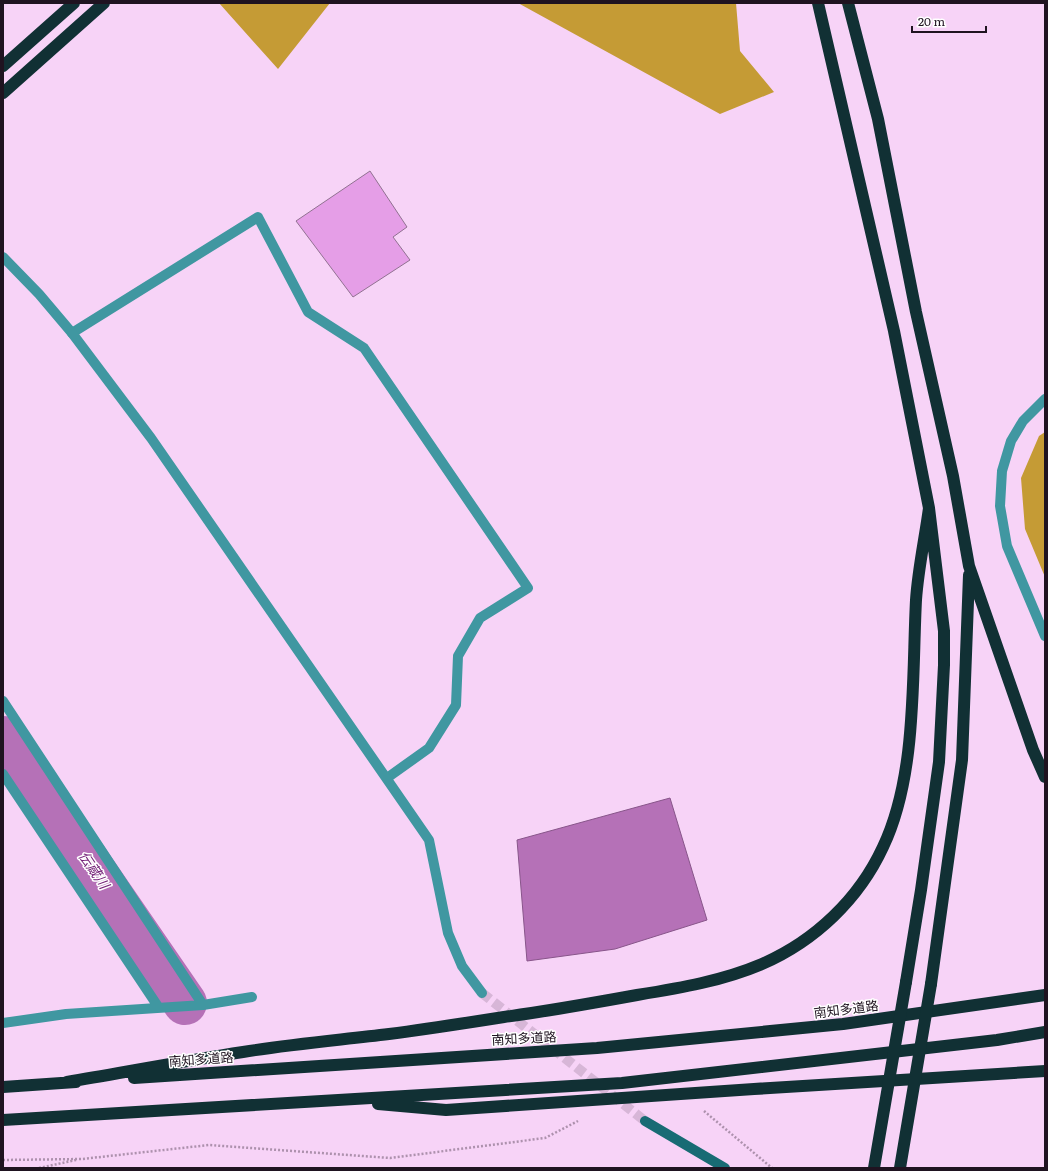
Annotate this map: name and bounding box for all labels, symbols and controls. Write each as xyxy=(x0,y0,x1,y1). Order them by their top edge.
scale bar xyxy=(912,8,986,34)
text: 20 m xyxy=(918,12,945,30)
water label: 伝蔵川 xyxy=(75,846,116,894)
street label: 南知多道路 xyxy=(813,995,879,1022)
street label: 南知多道路 xyxy=(491,1026,557,1049)
street label: 南知多道路 xyxy=(168,1047,234,1070)

